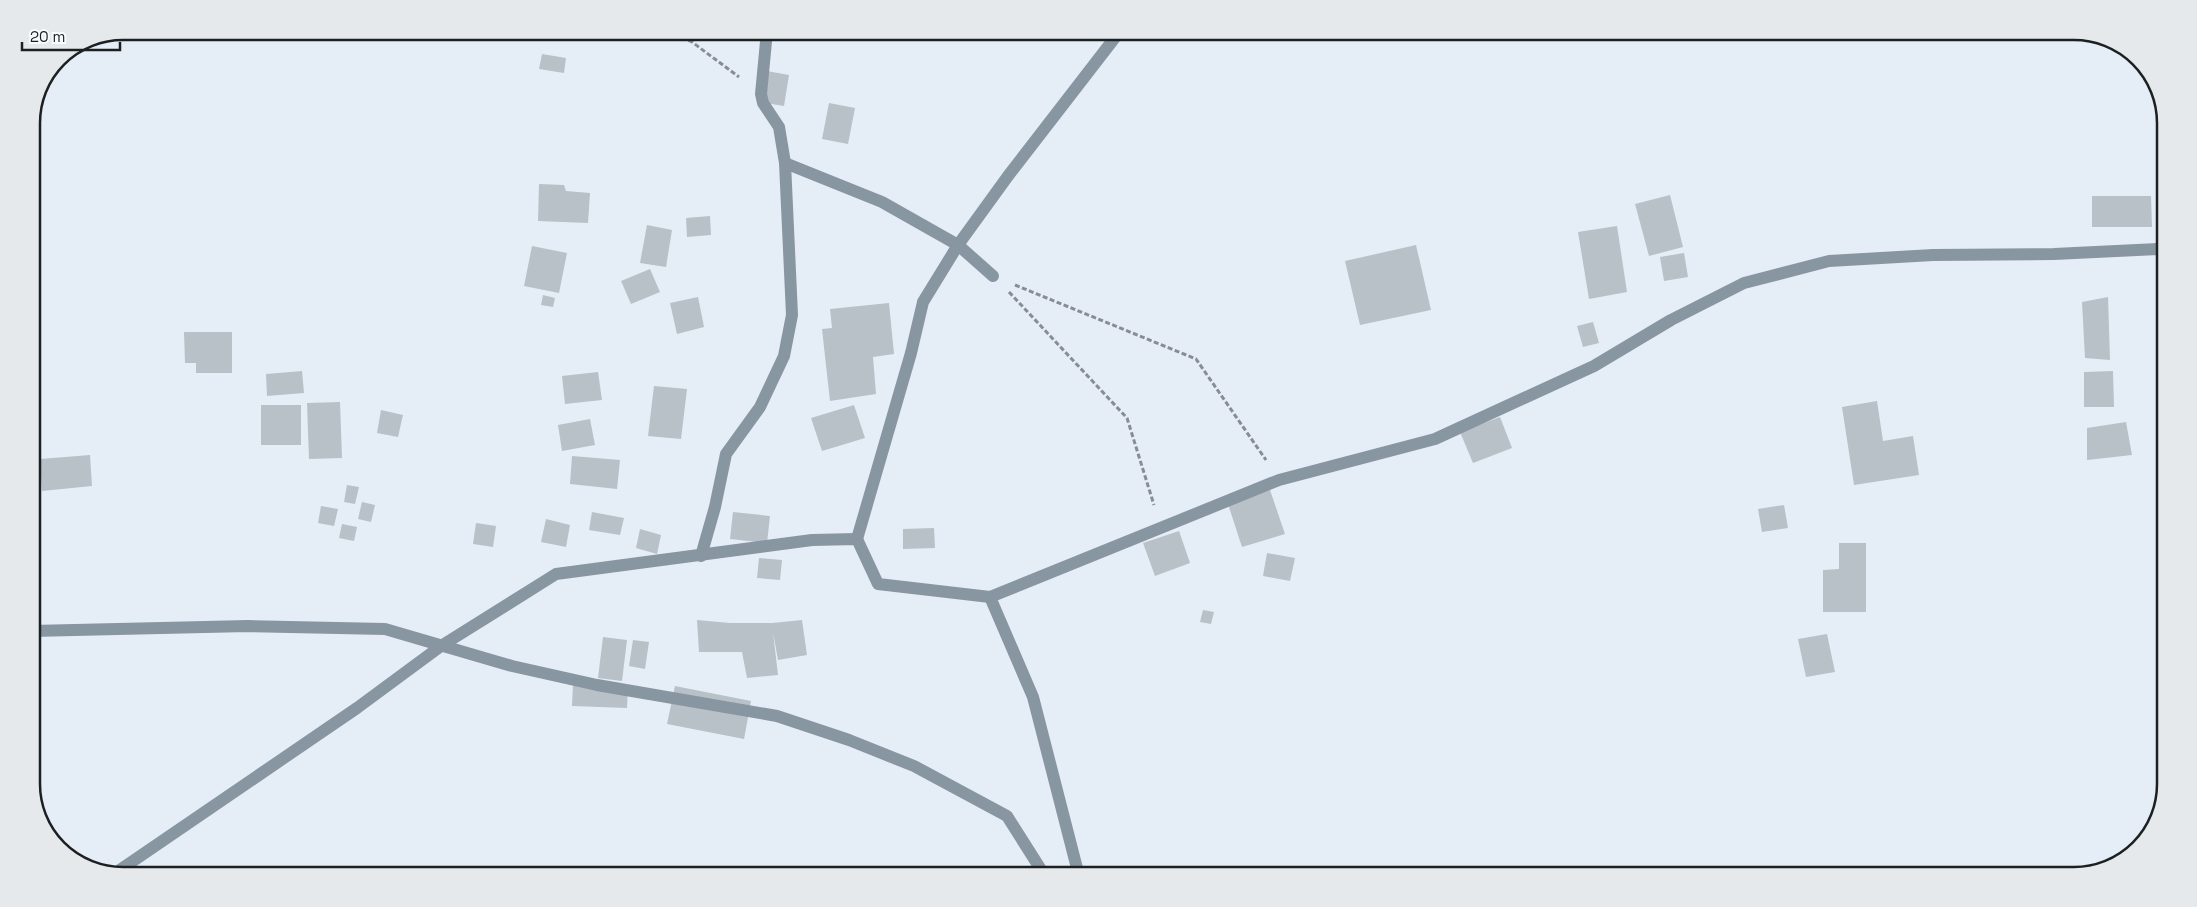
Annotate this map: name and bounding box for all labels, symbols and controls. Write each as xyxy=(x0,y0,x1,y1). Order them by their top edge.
scale bar xyxy=(22,20,120,52)
text: 20 m xyxy=(30,27,65,46)

